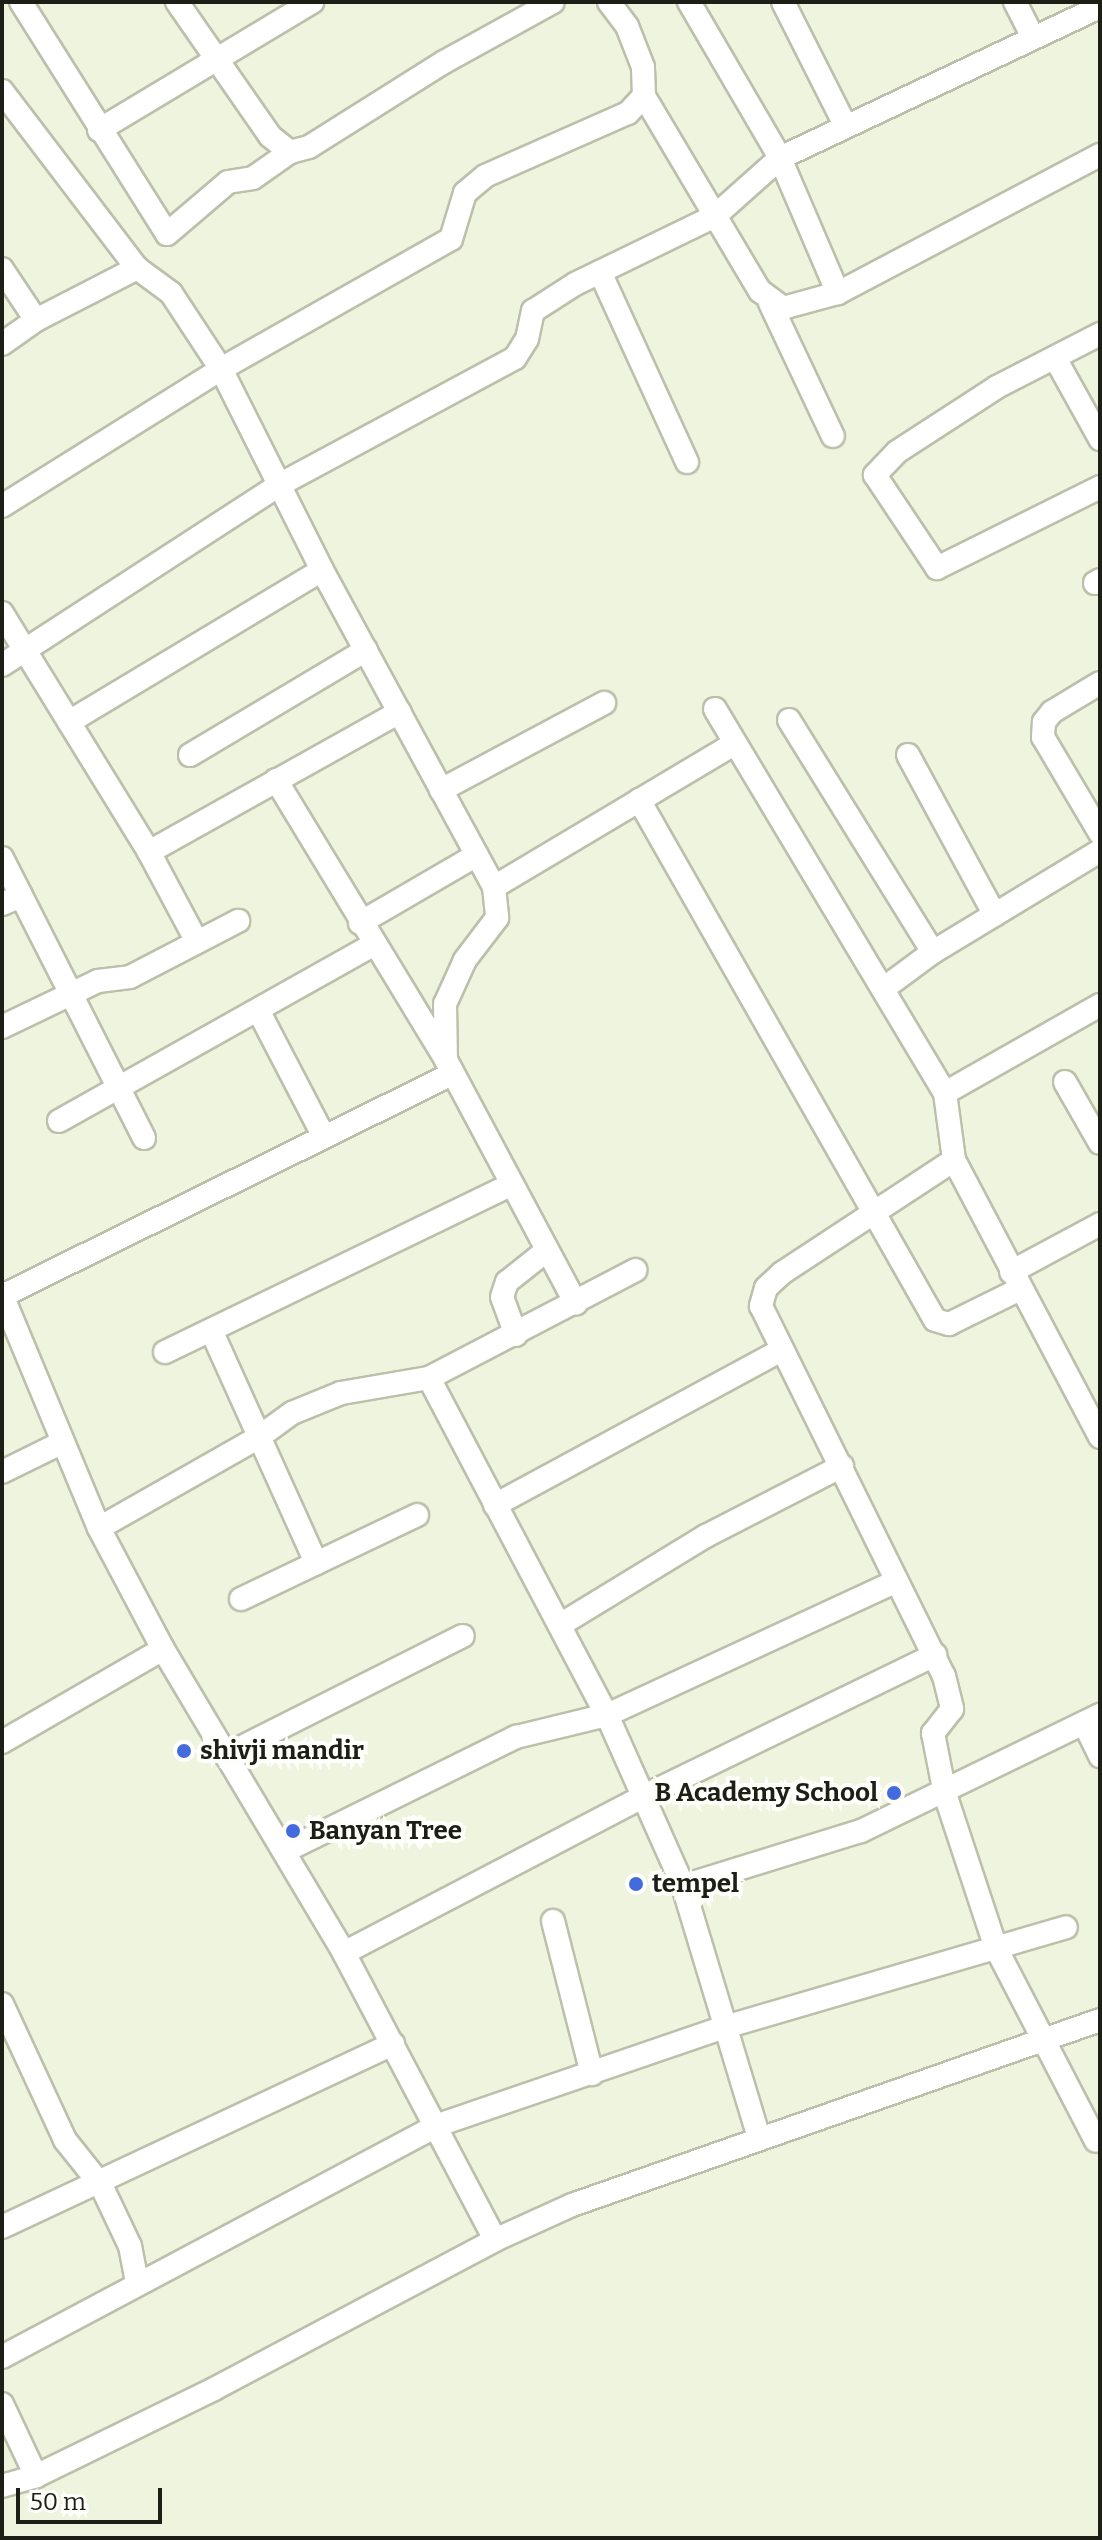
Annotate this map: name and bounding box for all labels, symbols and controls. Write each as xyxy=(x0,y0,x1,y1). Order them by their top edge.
place label: shivji mandir xyxy=(200,1735,364,1767)
marker: shivji mandir xyxy=(175,1742,193,1760)
place label: B Academy School xyxy=(654,1777,878,1809)
marker: B Academy School xyxy=(885,1784,903,1802)
place label: Banyan Tree xyxy=(309,1815,462,1847)
marker: Banyan Tree xyxy=(284,1822,302,1840)
place label: tempel xyxy=(652,1868,739,1900)
marker: tempel xyxy=(627,1875,645,1893)
scale bar xyxy=(20,2472,166,2522)
text: 50 m xyxy=(30,2488,86,2516)

